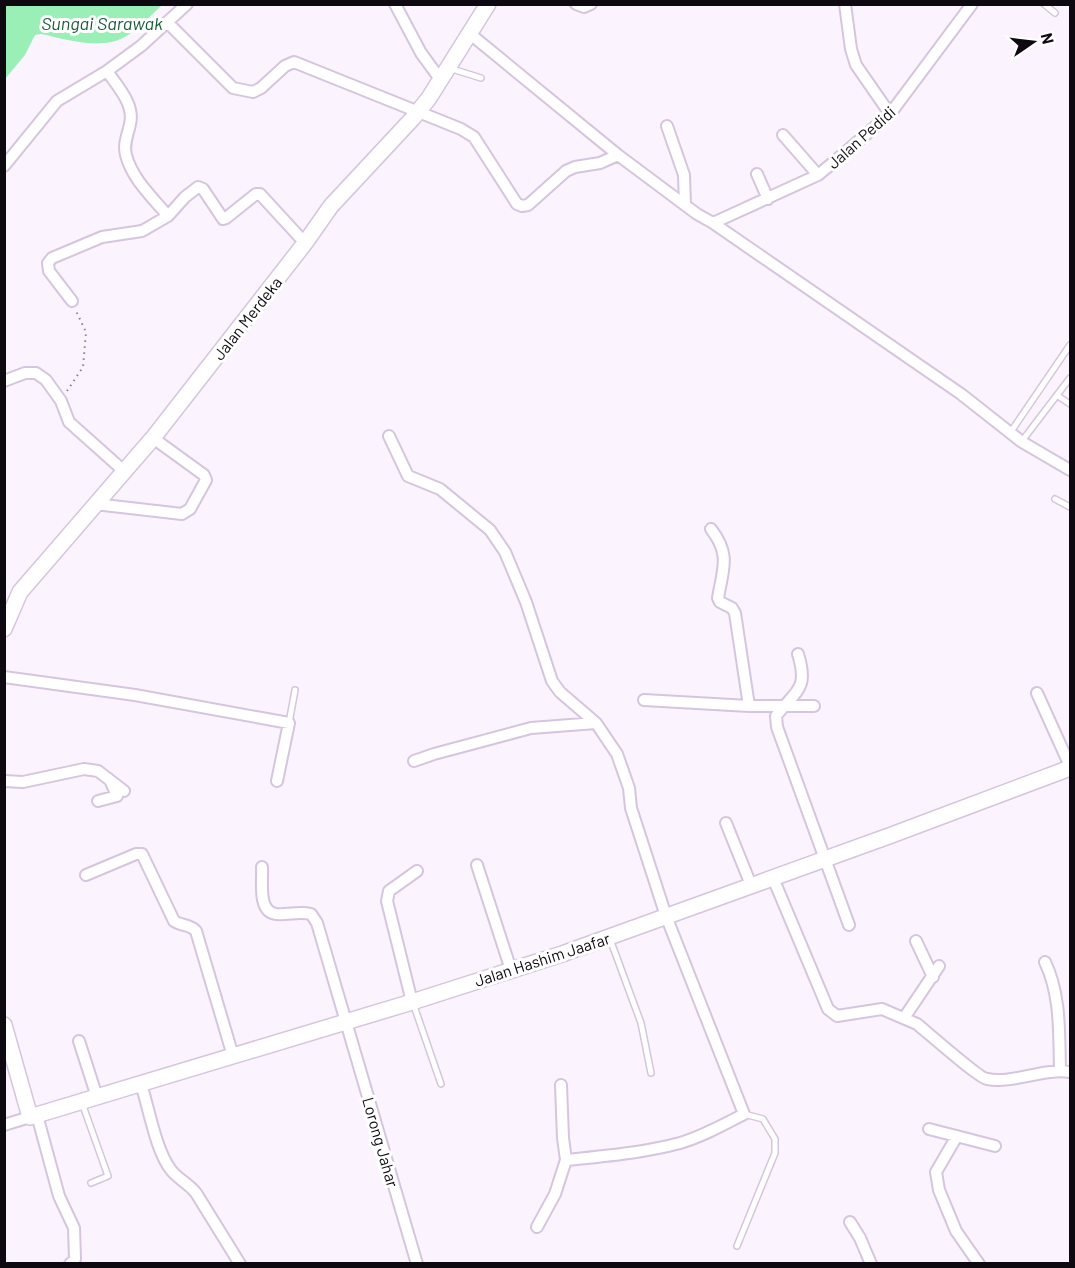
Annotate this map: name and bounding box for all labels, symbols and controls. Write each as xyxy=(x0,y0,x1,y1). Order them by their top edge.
water label: Sungai Sarawak xyxy=(41,12,163,34)
north arrow xyxy=(1003,12,1063,72)
text: N xyxy=(1038,31,1059,46)
street label: Jalan Pedidi xyxy=(823,102,899,172)
street label: Jalan Merdeka xyxy=(209,273,285,363)
street label: Jalan Hashim Jaafar xyxy=(472,928,612,990)
street label: Lorong Jahar xyxy=(359,1095,403,1189)

